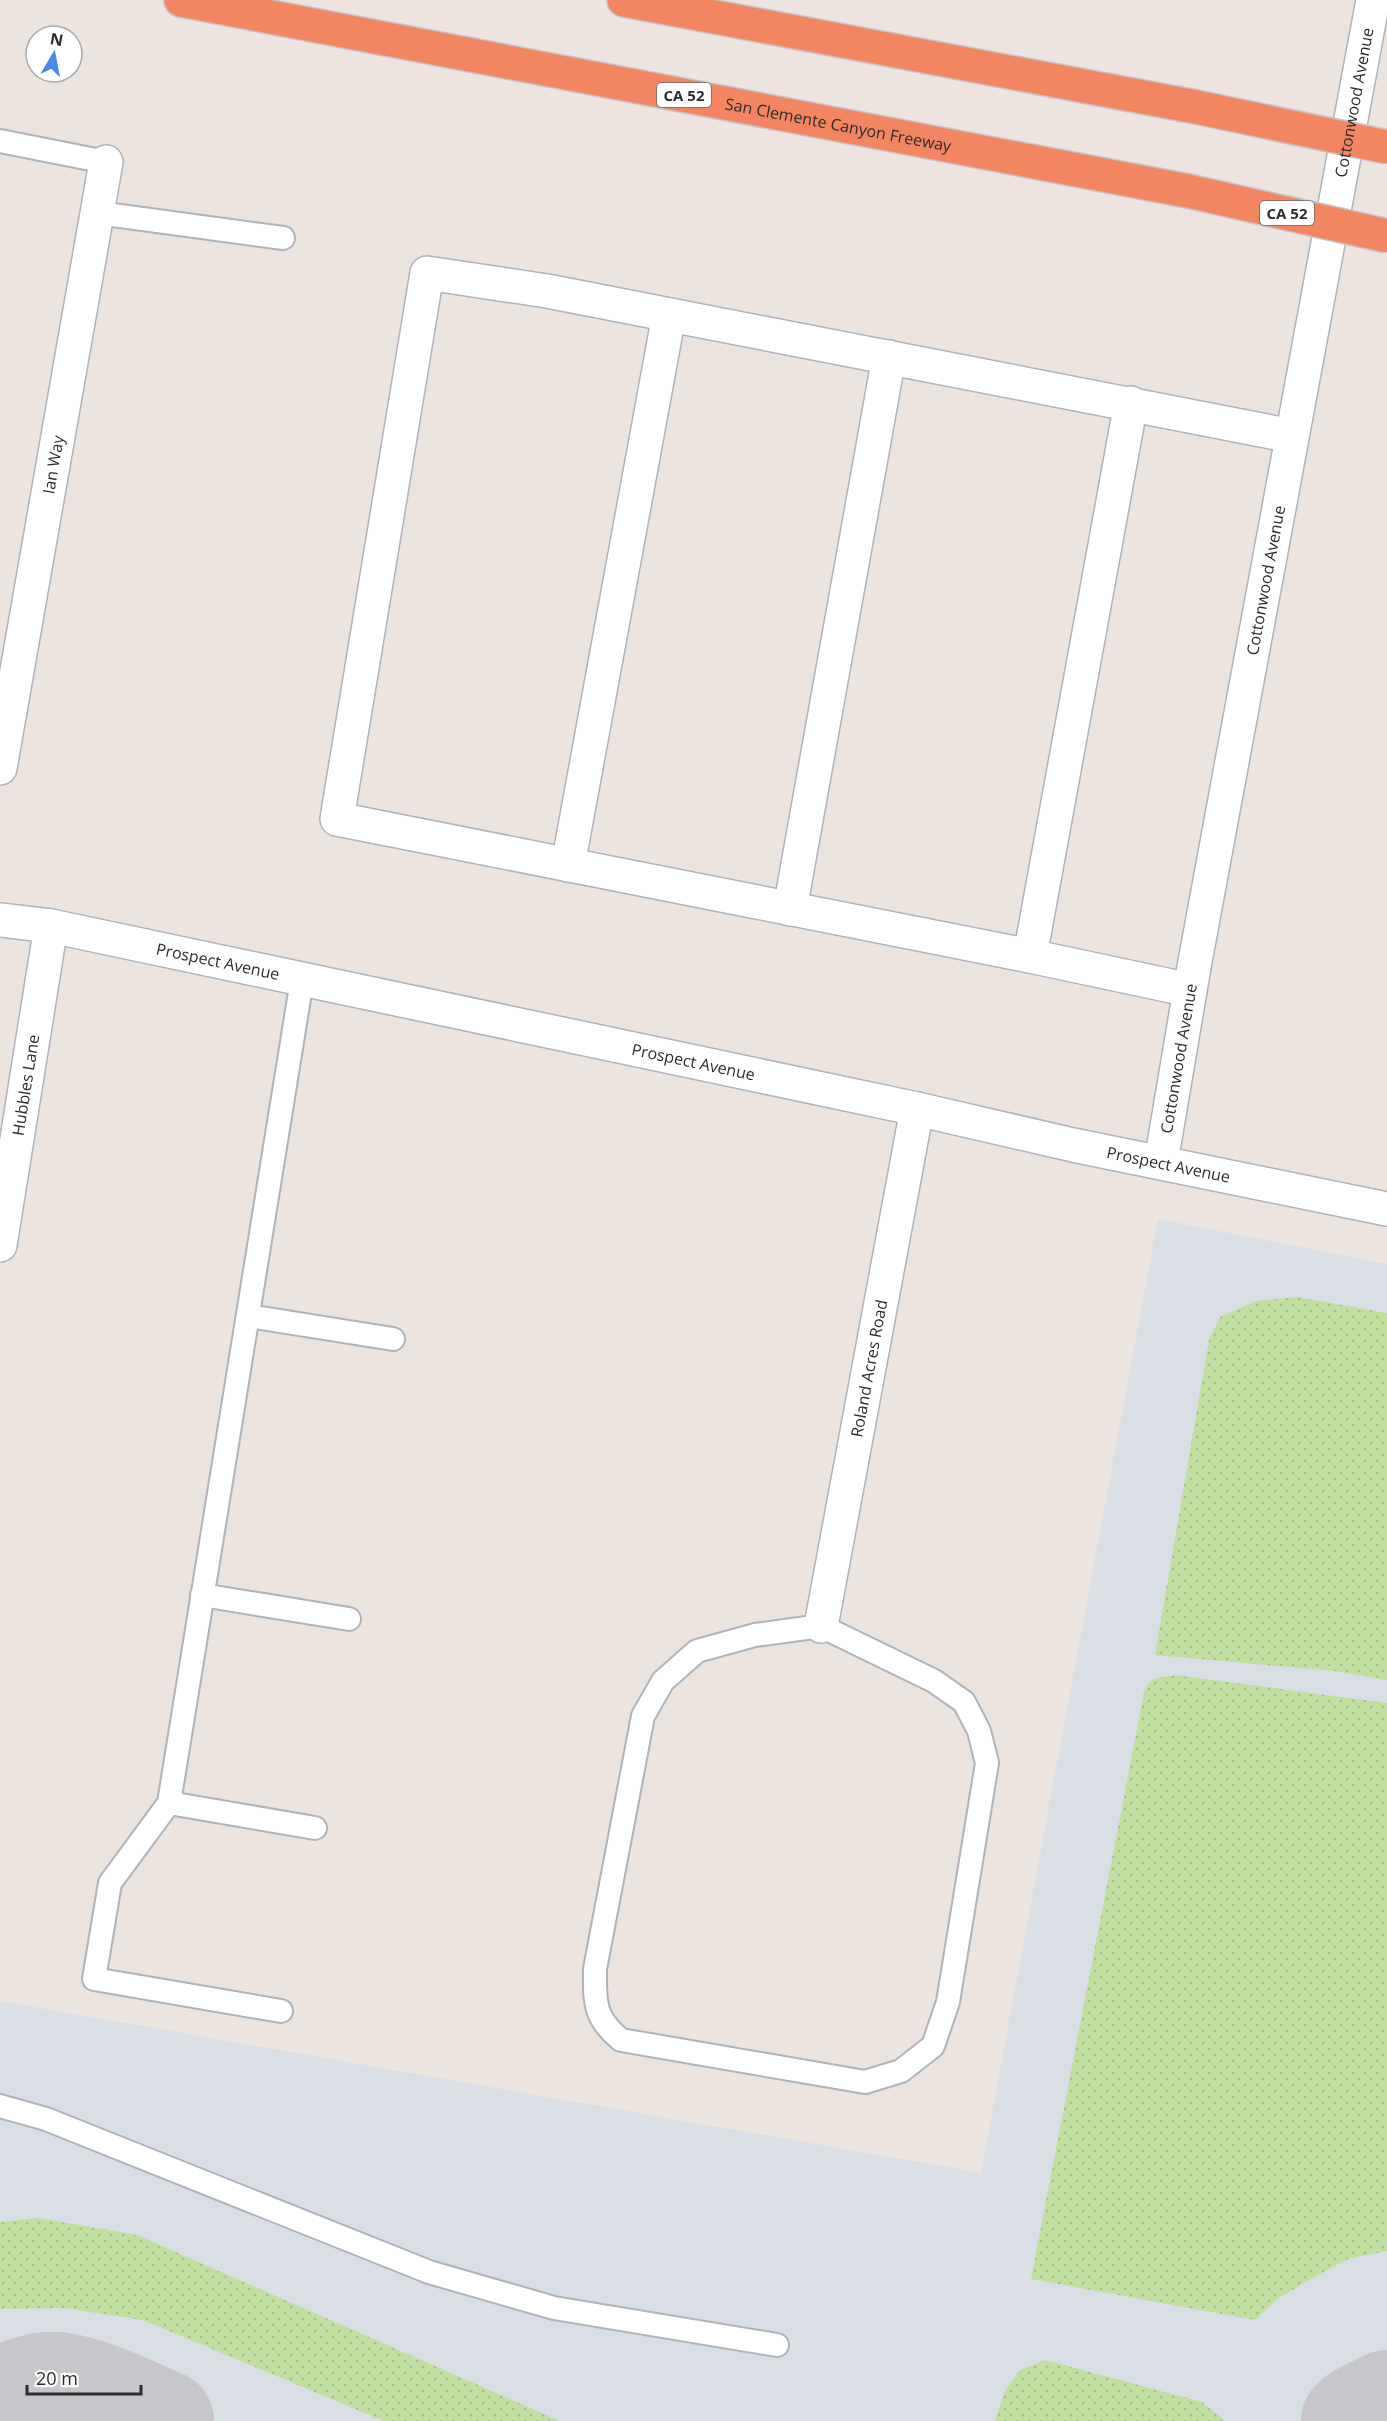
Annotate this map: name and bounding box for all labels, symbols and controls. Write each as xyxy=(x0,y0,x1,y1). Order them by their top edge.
north arrow xyxy=(24,24,84,84)
street label: Cottonwood Avenue xyxy=(1329,26,1379,179)
text: N xyxy=(48,27,65,51)
road number: CA 52 xyxy=(657,83,711,107)
street label: San Clemente Canyon Freeway xyxy=(723,92,954,157)
road number: CA 52 xyxy=(1260,201,1314,225)
street label: Ian Way xyxy=(37,433,69,496)
street label: Cottonwood Avenue xyxy=(1241,504,1290,657)
street label: Prospect Avenue xyxy=(154,938,282,985)
street label: Cottonwood Avenue xyxy=(1155,982,1202,1135)
street label: Hubbles Lane xyxy=(7,1033,44,1137)
street label: Prospect Avenue xyxy=(630,1038,757,1085)
street label: Prospect Avenue xyxy=(1105,1141,1232,1188)
street label: Roland Acres Road xyxy=(845,1298,892,1439)
scale bar xyxy=(27,2358,141,2396)
text: 20 m xyxy=(36,2366,78,2390)

